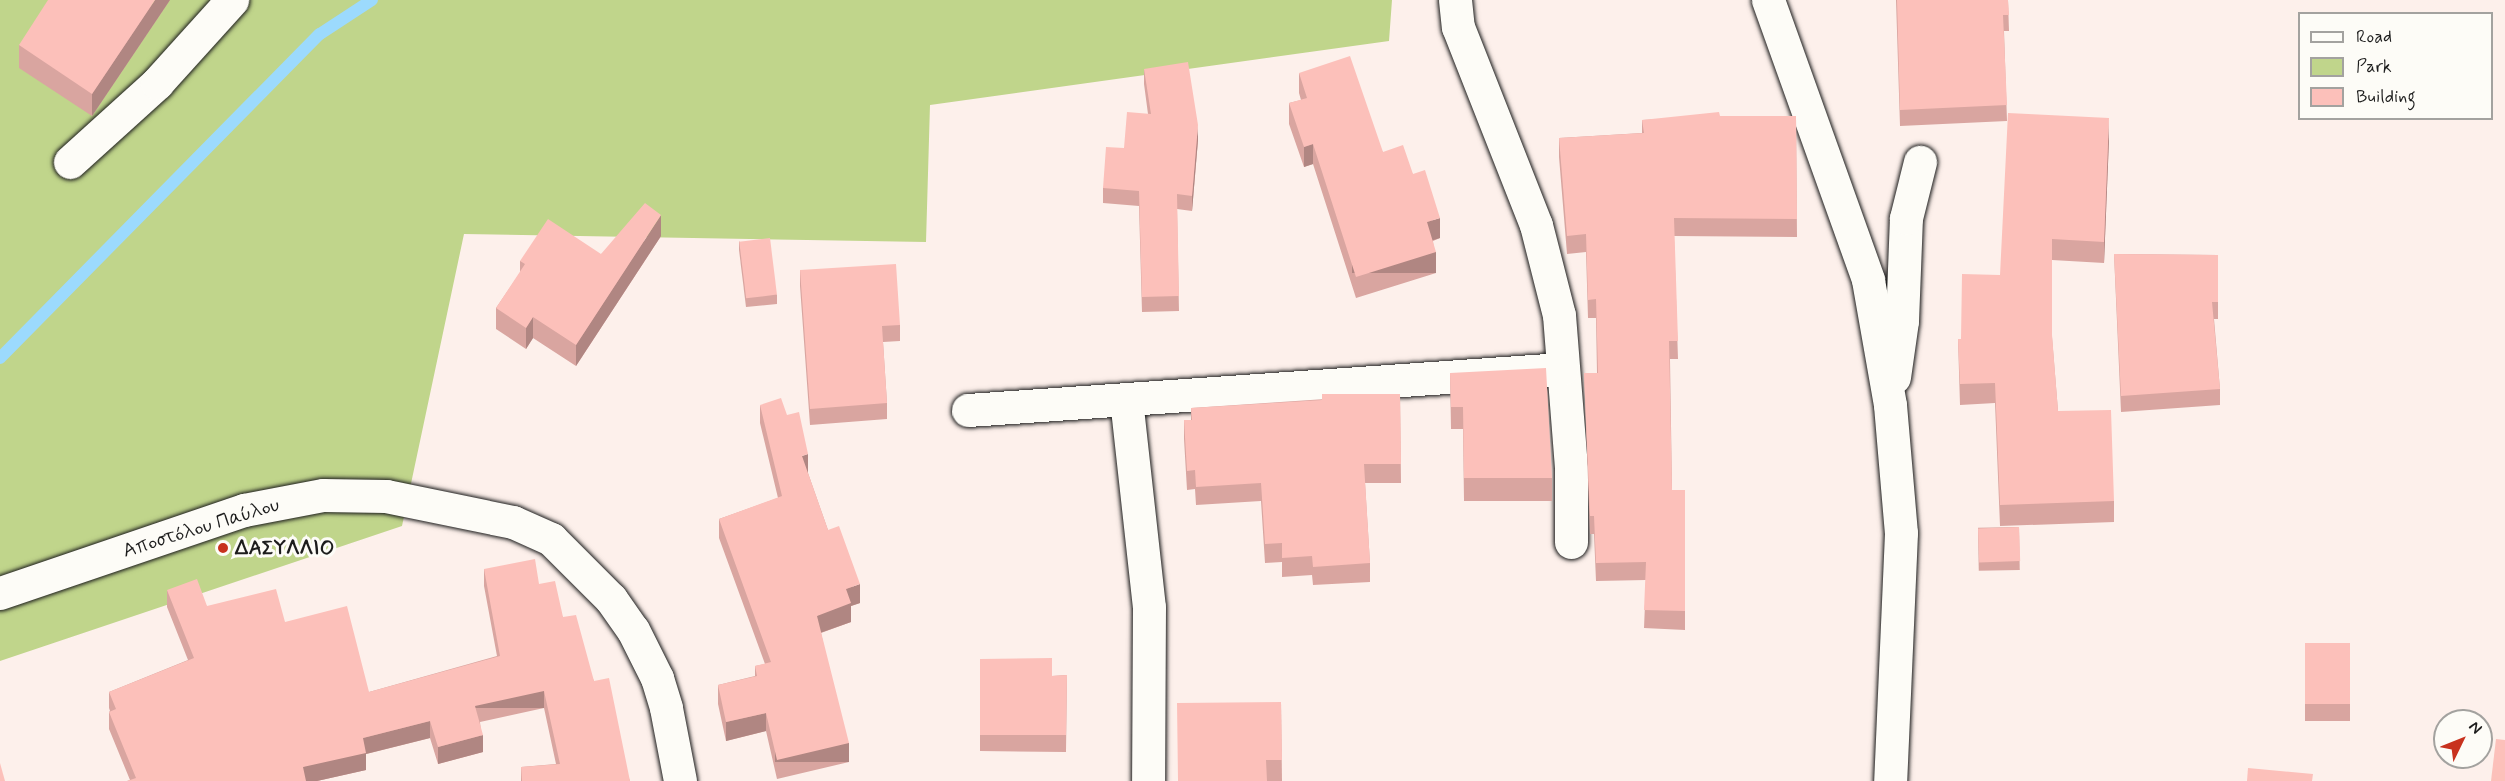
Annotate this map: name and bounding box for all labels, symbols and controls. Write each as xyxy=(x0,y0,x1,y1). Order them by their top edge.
legend xyxy=(2298,12,2493,120)
text: Road xyxy=(2356,25,2392,49)
text: Park xyxy=(2356,55,2392,79)
text: Building xyxy=(2356,85,2416,109)
street label: Αποστόλου Παύλου xyxy=(120,493,282,563)
place label: ΔΑΣΥΛΛΙΟ xyxy=(235,536,334,560)
marker: ΔΑΣΥΛΛΙΟ xyxy=(216,541,230,555)
north arrow xyxy=(2433,709,2493,769)
text: N xyxy=(2464,717,2486,739)

